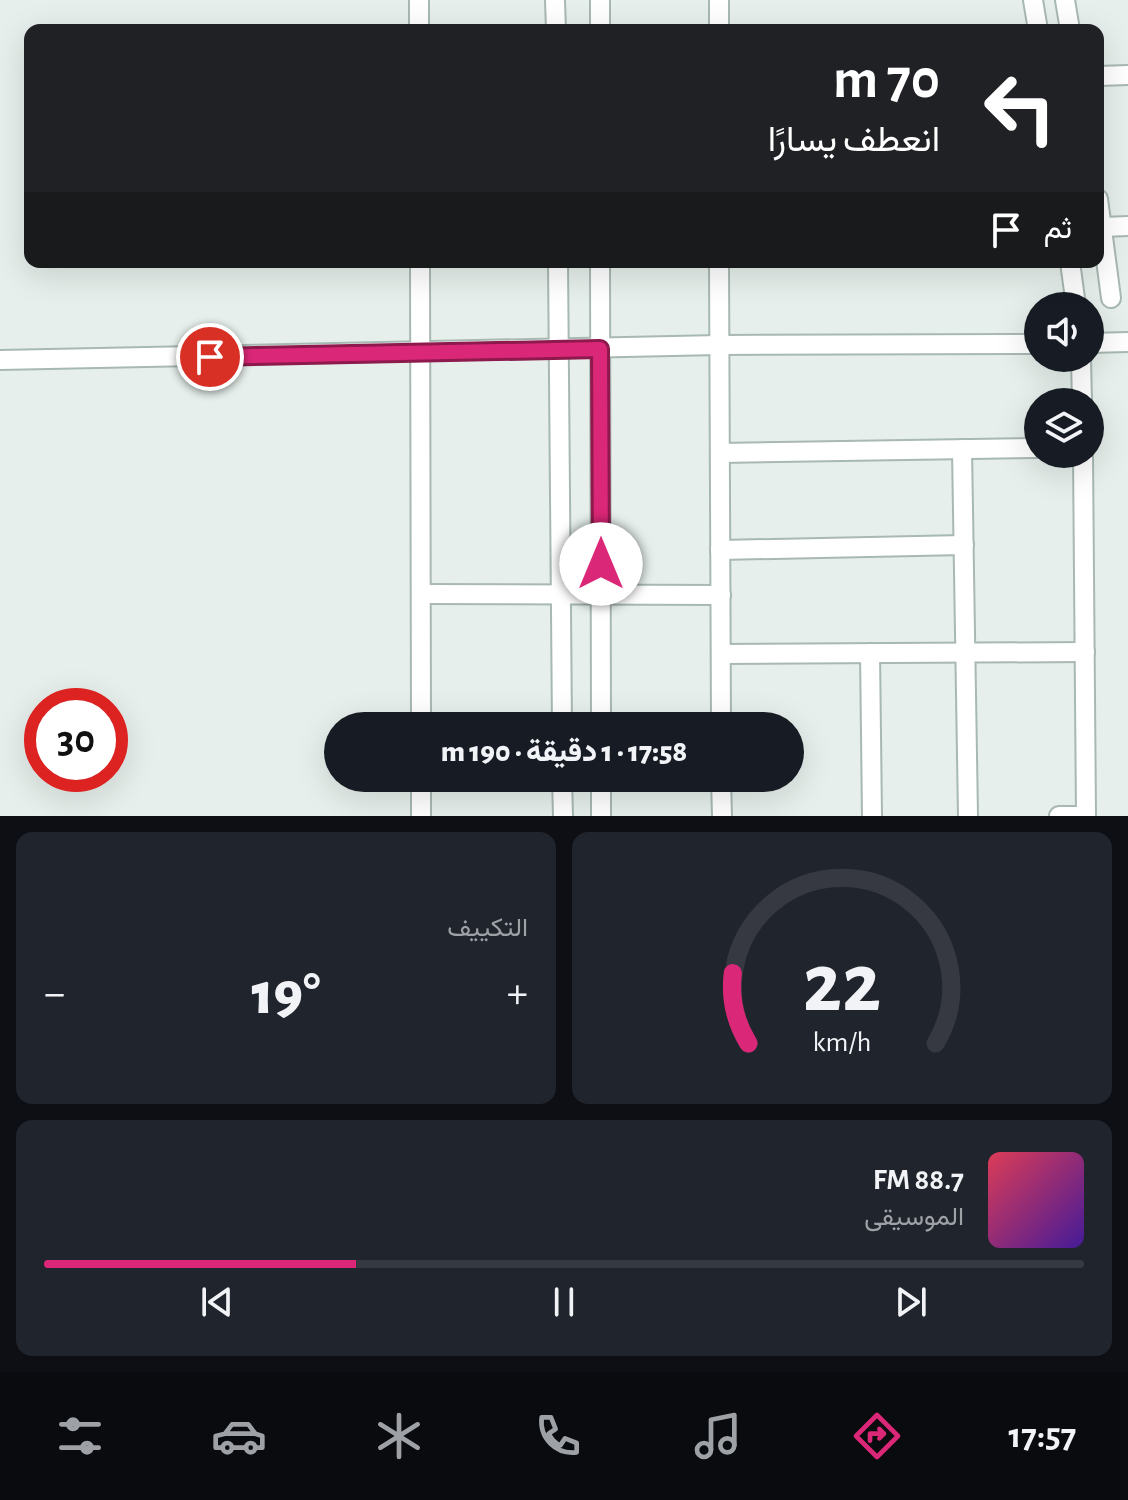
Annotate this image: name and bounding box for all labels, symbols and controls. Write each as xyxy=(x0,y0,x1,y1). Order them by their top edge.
text: 70 m xyxy=(833,52,940,108)
icon: left xyxy=(968,56,1072,160)
text: انعطف يسارًا xyxy=(768,122,940,158)
icon: arrive xyxy=(984,208,1028,252)
text: ثم xyxy=(1044,214,1072,244)
map controls xyxy=(1024,292,1104,468)
button: sound xyxy=(1024,292,1104,372)
pin xyxy=(176,323,244,391)
icon: arrive xyxy=(188,335,232,379)
button: layers xyxy=(1024,388,1104,468)
position arrow xyxy=(559,522,643,606)
speed limit sign: 30 xyxy=(24,688,128,792)
text: 17:58 · 1 دقيقة · 190 m xyxy=(441,737,687,767)
text: التكييف xyxy=(447,915,528,941)
text: 22 xyxy=(803,943,881,1027)
text: 19° xyxy=(252,965,320,1025)
text: − xyxy=(44,972,65,1016)
text: + xyxy=(507,972,528,1016)
text: km/h xyxy=(813,1028,871,1057)
text: 88.7 FM xyxy=(873,1165,964,1195)
text: الموسيقى xyxy=(864,1204,964,1230)
icon: previous xyxy=(195,1280,239,1324)
icon: pause xyxy=(542,1280,586,1324)
icon: next xyxy=(889,1280,933,1324)
icon: filters xyxy=(52,1408,108,1464)
icon: car xyxy=(211,1408,267,1464)
icon: climate xyxy=(371,1408,427,1464)
icon: phone xyxy=(530,1408,586,1464)
icon: music xyxy=(690,1408,746,1464)
icon: directions xyxy=(849,1408,905,1464)
text: 17:57 xyxy=(1008,1418,1076,1454)

